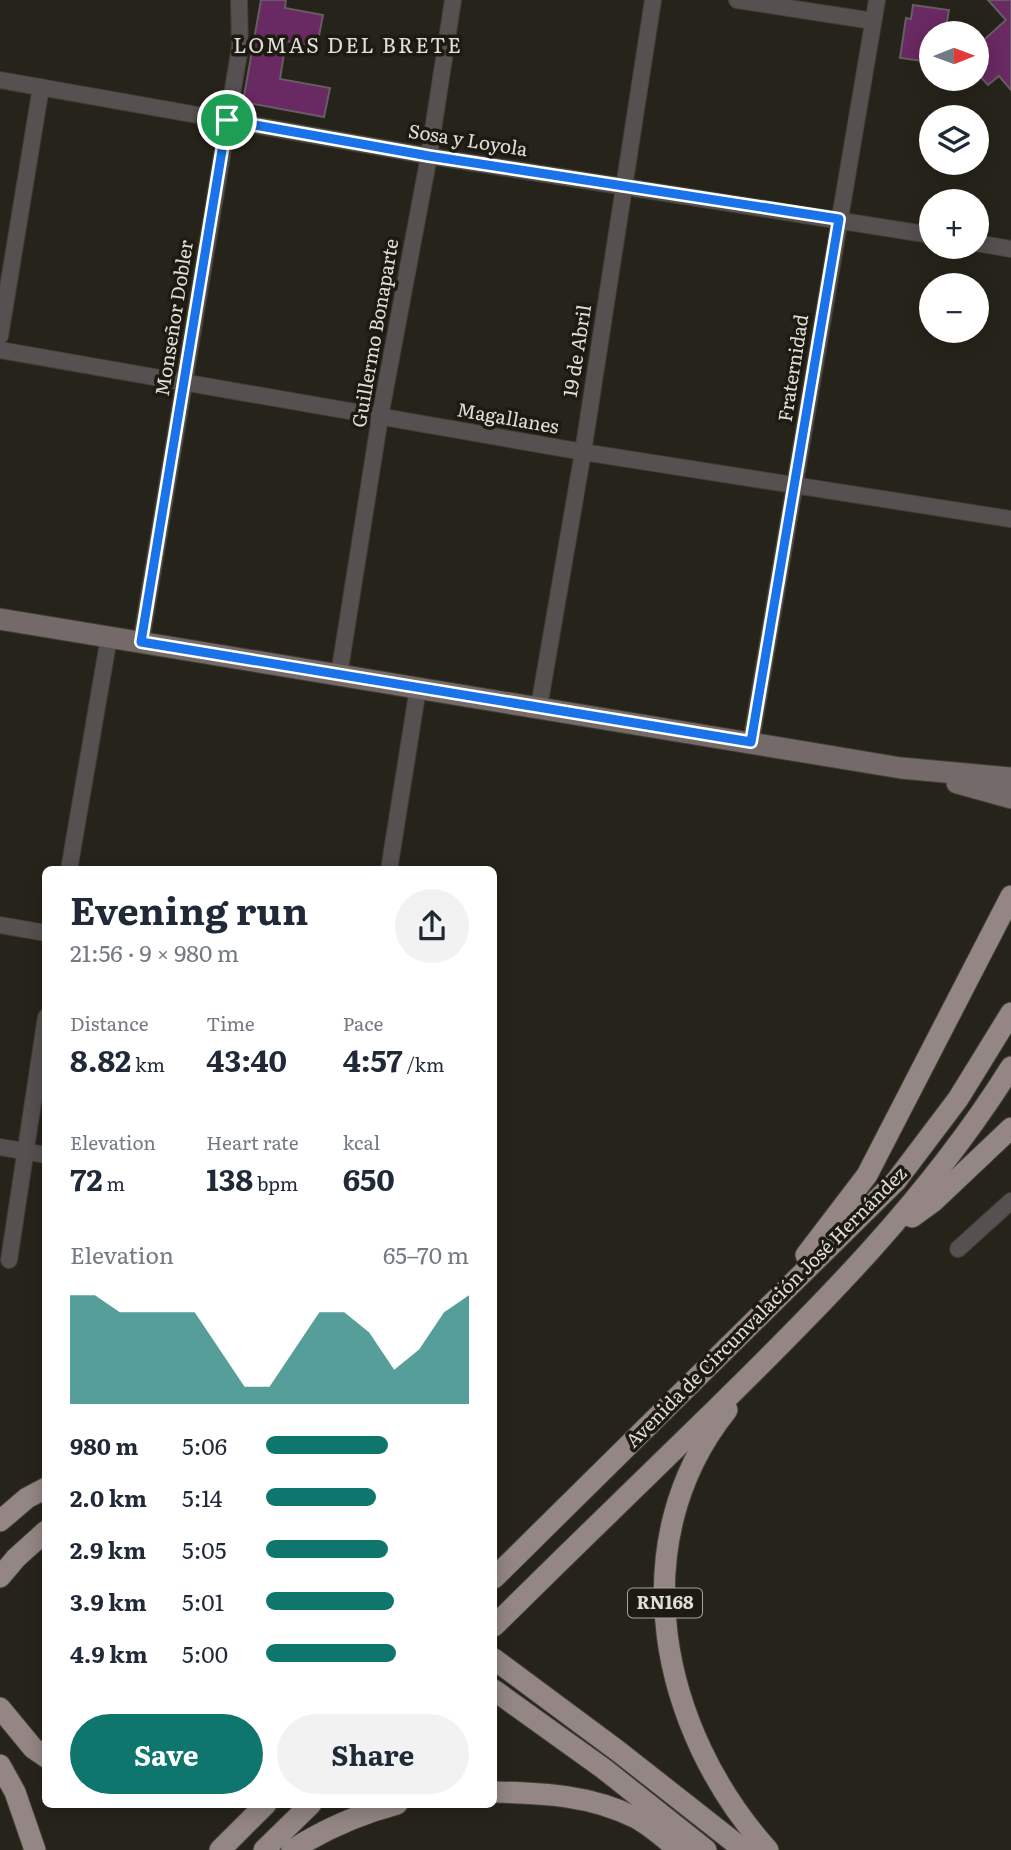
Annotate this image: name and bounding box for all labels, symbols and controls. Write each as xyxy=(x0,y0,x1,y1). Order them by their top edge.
north arrow xyxy=(919,21,989,91)
map controls xyxy=(919,21,989,343)
district label: LOMAS DEL BRETE xyxy=(233,28,463,59)
pin xyxy=(197,90,257,150)
icon: arrive xyxy=(208,101,246,139)
button: layers xyxy=(919,105,989,175)
street label: Sosa y Loyola xyxy=(406,116,531,162)
button: + xyxy=(919,189,989,259)
street label: Guillermo Bonaparte xyxy=(344,236,404,430)
street label: Monseñor Dobler xyxy=(147,238,199,398)
button: − xyxy=(919,273,989,343)
street label: 19 de Abril xyxy=(555,303,597,399)
street label: Fraternidad xyxy=(770,312,814,424)
street label: Magallanes xyxy=(455,394,562,440)
text: Evening run xyxy=(70,880,308,937)
button: share xyxy=(395,889,469,963)
text: 21:56 · 9 × 980 m xyxy=(70,935,239,969)
text: Distance xyxy=(70,1009,149,1037)
text: Time xyxy=(206,1009,255,1037)
text: Pace xyxy=(343,1009,383,1037)
text: 8.82 xyxy=(70,1037,131,1081)
text: 43:40 xyxy=(206,1037,287,1081)
text: 4:57 xyxy=(343,1037,403,1081)
text: km xyxy=(131,1050,165,1078)
text: /km xyxy=(403,1050,444,1078)
text: Elevation xyxy=(70,1128,156,1156)
text: Heart rate xyxy=(206,1128,299,1156)
text: kcal xyxy=(343,1128,380,1156)
text: 72 xyxy=(70,1156,103,1200)
text: 138 xyxy=(206,1156,253,1200)
text: 650 xyxy=(343,1156,395,1200)
street label: Avenida de Circunvalación José Hernández xyxy=(618,1159,912,1453)
text: m xyxy=(103,1169,125,1197)
text: bpm xyxy=(253,1169,298,1197)
text: Elevation xyxy=(70,1237,174,1271)
text: 65–70 m xyxy=(383,1237,469,1271)
text: 980 m xyxy=(70,1428,139,1462)
text: 5:06 xyxy=(182,1428,227,1462)
text: 2.0 km xyxy=(70,1480,147,1514)
text: 5:14 xyxy=(182,1480,222,1514)
text: 2.9 km xyxy=(70,1532,146,1566)
text: 5:05 xyxy=(182,1532,226,1566)
text: 3.9 km xyxy=(70,1584,147,1618)
text: 5:01 xyxy=(182,1584,224,1618)
road number: RN168 xyxy=(628,1588,702,1618)
text: 4.9 km xyxy=(70,1636,148,1670)
text: 5:00 xyxy=(182,1636,228,1670)
button: Save xyxy=(70,1714,263,1794)
button: Share xyxy=(277,1714,469,1794)

